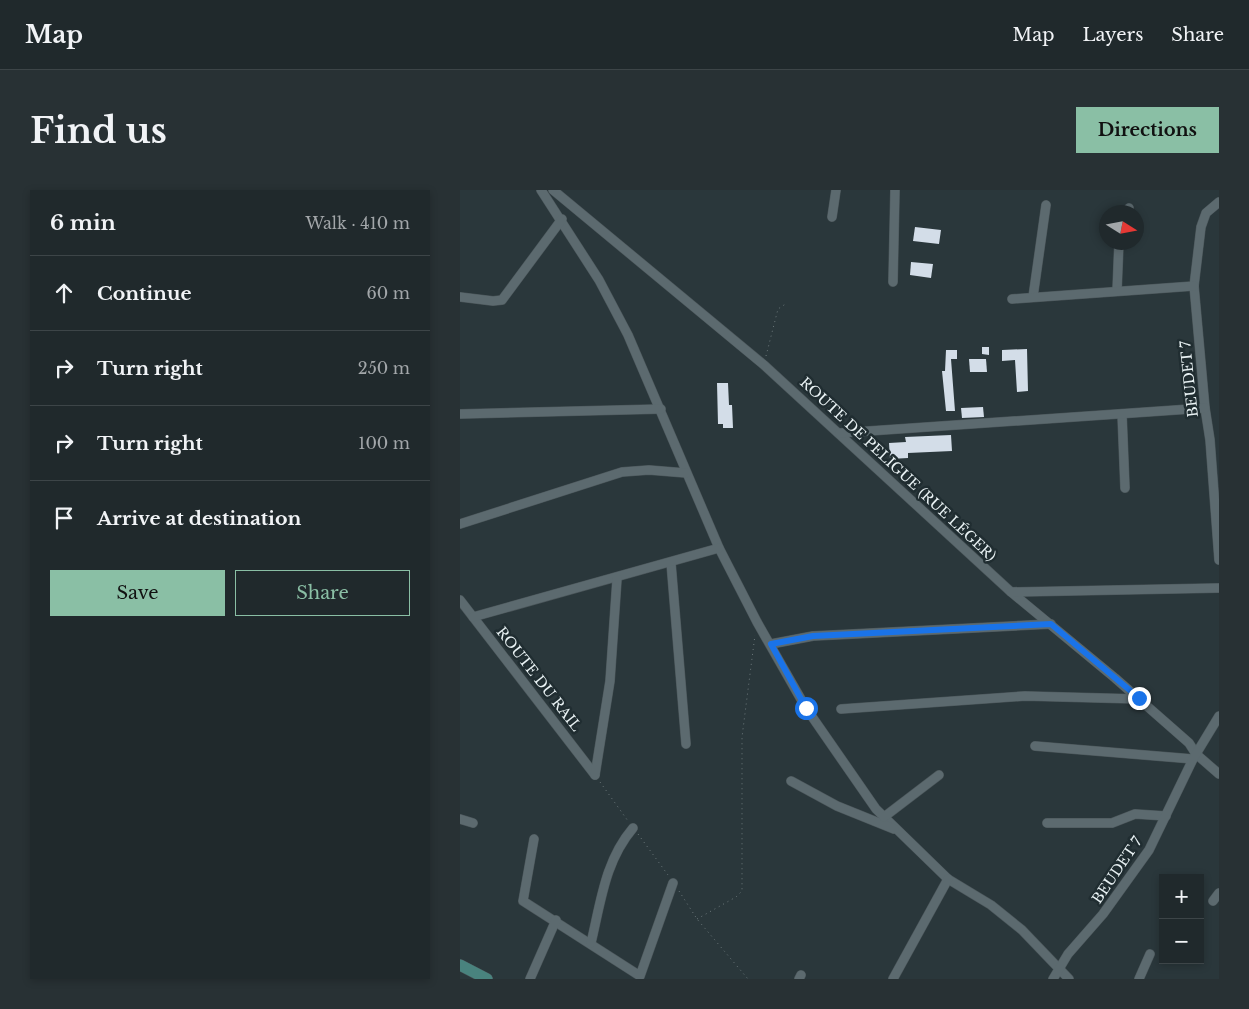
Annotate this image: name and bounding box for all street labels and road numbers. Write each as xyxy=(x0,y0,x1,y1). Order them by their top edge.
street label: BEUDET 7 xyxy=(1176,339,1202,418)
street label: ROUTE DE PELIGUE (RUE LÉGER) xyxy=(796,373,1000,565)
street label: ROUTE DU RAIL xyxy=(493,623,585,735)
street label: BEUDET 7 xyxy=(1088,832,1147,907)

